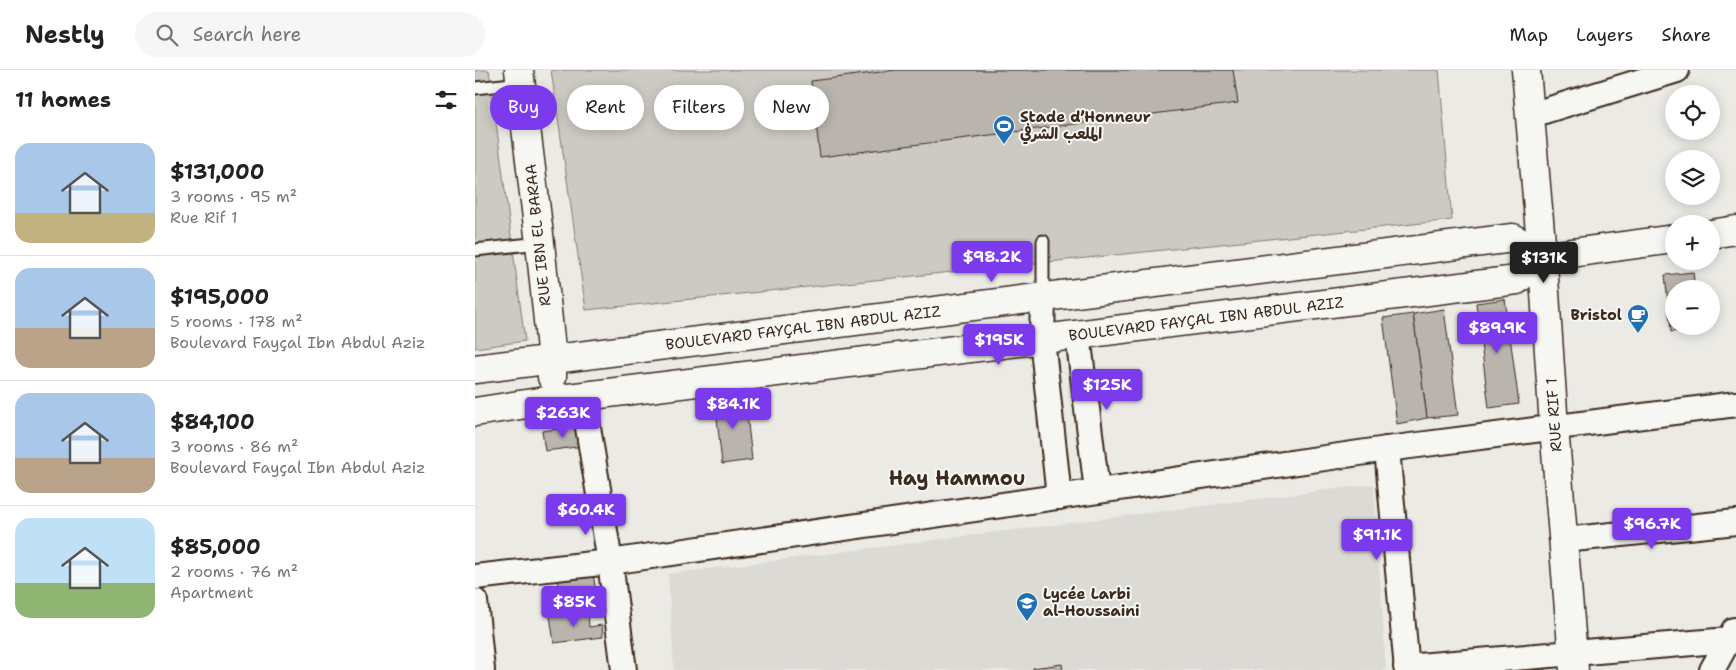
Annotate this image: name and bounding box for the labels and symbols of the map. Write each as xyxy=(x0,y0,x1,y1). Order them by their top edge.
place label: Stade d’Honneur الملعب الشرفي xyxy=(1020,107,1151,145)
sports icon: Stade d’Honneur الملعب الشرفي xyxy=(992,114,1016,145)
street label: RUE IBN EL BARAA xyxy=(521,163,555,307)
pin: $98.2K xyxy=(951,240,1033,283)
pin: $131K xyxy=(1509,242,1579,284)
street label: BOULEVARD FAYÇAL IBN ABDUL AZIZ xyxy=(1067,292,1345,346)
street label: BOULEVARD FAYÇAL IBN ABDUL AZIZ xyxy=(664,301,942,355)
cafe icon: Bristol xyxy=(1626,303,1650,334)
place label: Bristol xyxy=(1570,305,1622,325)
pin: $89.9K xyxy=(1456,312,1538,354)
pin: $195K xyxy=(964,324,1034,366)
pin: $125K xyxy=(1072,368,1142,411)
street label: RUE RIF 1 xyxy=(1541,378,1567,452)
pin: $84.1K xyxy=(692,388,774,430)
pin: $263K xyxy=(528,396,598,439)
district label: Hay Hammou xyxy=(889,465,1025,491)
pin: $60.4K xyxy=(545,494,627,536)
pin: $96.7K xyxy=(1611,508,1693,550)
pin: $91.1K xyxy=(1336,518,1418,561)
place label: Lycée Larbi al-Houssaini xyxy=(1043,584,1140,621)
pin: $85K xyxy=(544,586,604,628)
school or university icon: Lycée Larbi al-Houssaini xyxy=(1015,591,1039,622)

